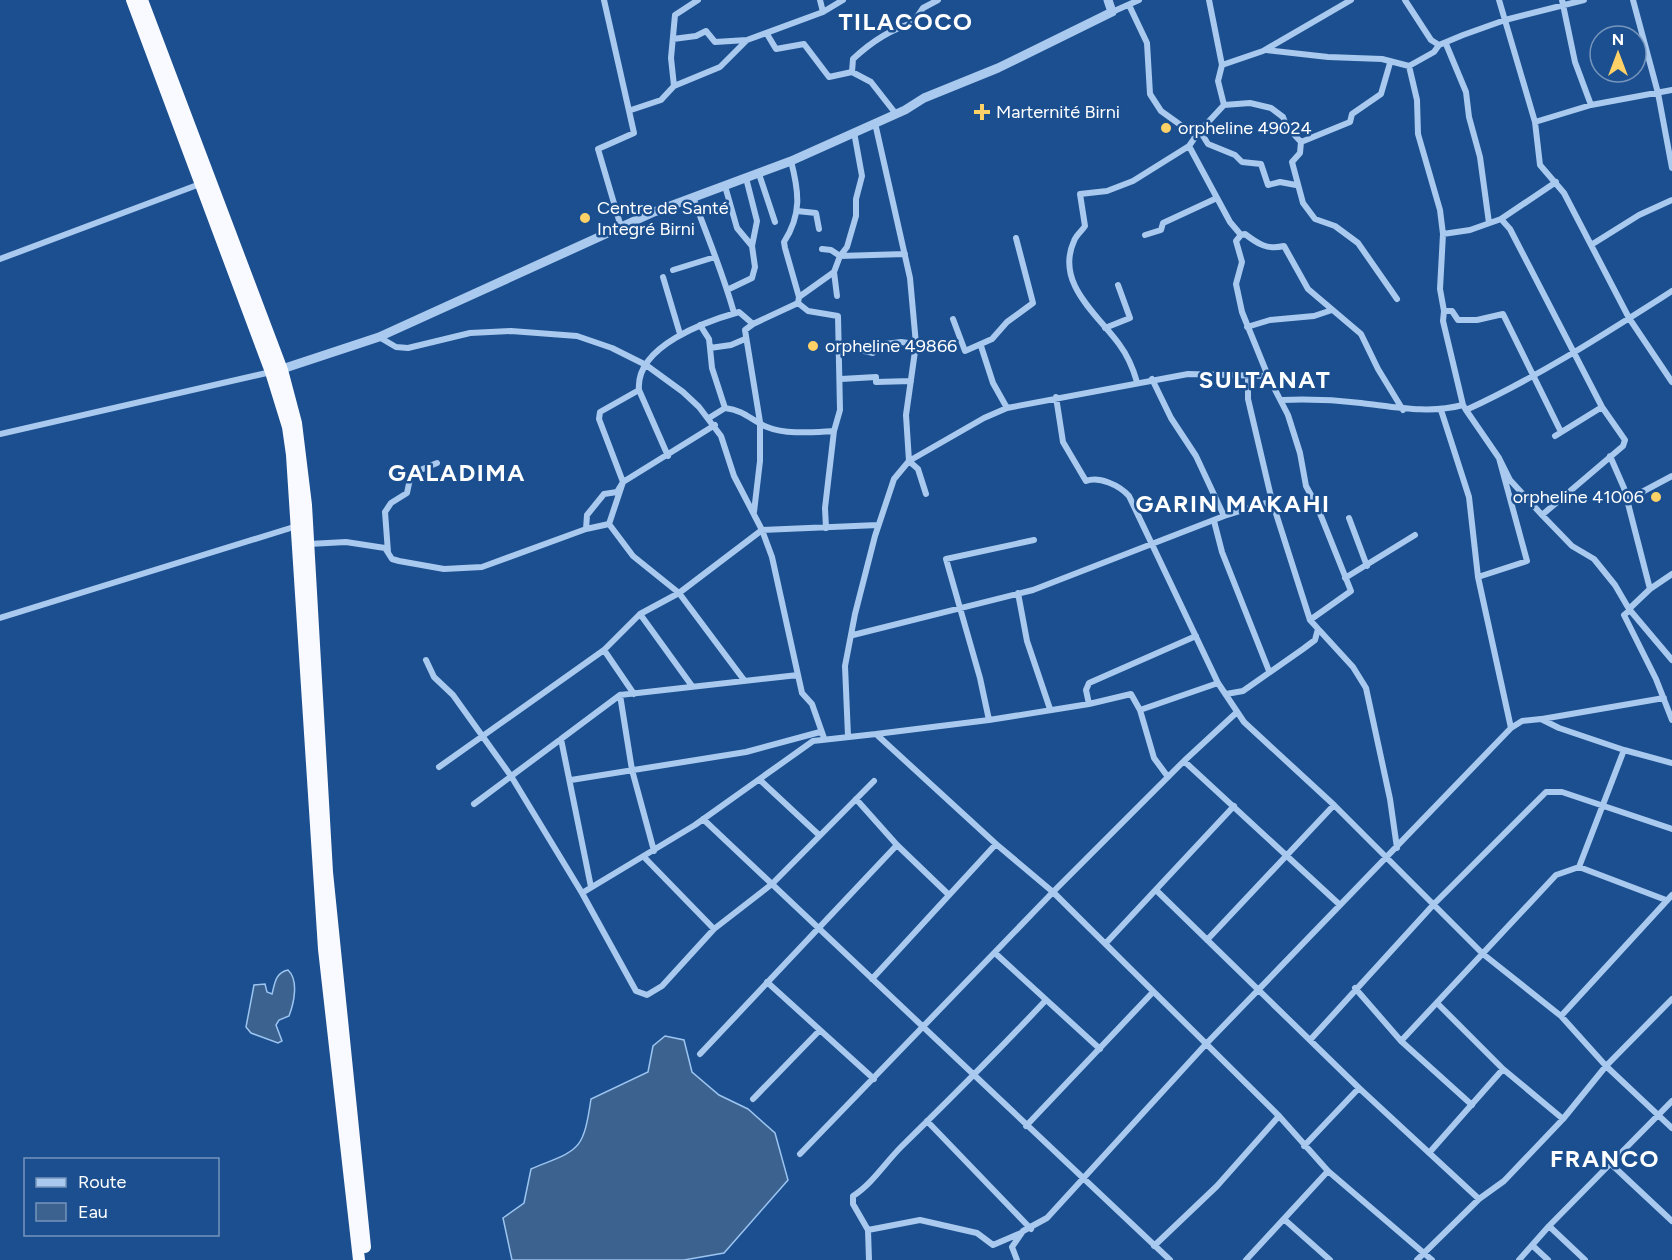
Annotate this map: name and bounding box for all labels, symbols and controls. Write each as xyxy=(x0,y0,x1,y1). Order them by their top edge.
district label: TILACOCO xyxy=(839,7,973,36)
north arrow xyxy=(1588,24,1648,84)
text: N xyxy=(1612,30,1624,49)
place label: Marternité Birni xyxy=(996,101,1120,123)
marker: Marternité Birni xyxy=(973,103,991,121)
place label: orpheline 49024 xyxy=(1178,117,1312,139)
marker: orpheline 49024 xyxy=(1159,121,1173,135)
place label: Centre de Santé Integré Birni xyxy=(597,197,729,240)
marker: Centre de Santé Integré Birni xyxy=(578,211,592,225)
place label: orpheline 49866 xyxy=(825,335,957,357)
marker: orpheline 49866 xyxy=(806,339,820,353)
district label: SULTANAT xyxy=(1199,365,1331,394)
district label: GALADIMA xyxy=(388,458,526,487)
place label: orpheline 41006 xyxy=(1513,486,1644,508)
district label: GARIN MAKAHI xyxy=(1136,489,1330,518)
marker: orpheline 41006 xyxy=(1649,490,1663,504)
district label: FRANCO xyxy=(1550,1144,1660,1173)
legend xyxy=(24,1158,219,1236)
text: Route xyxy=(78,1171,127,1193)
text: Eau xyxy=(78,1201,108,1223)

